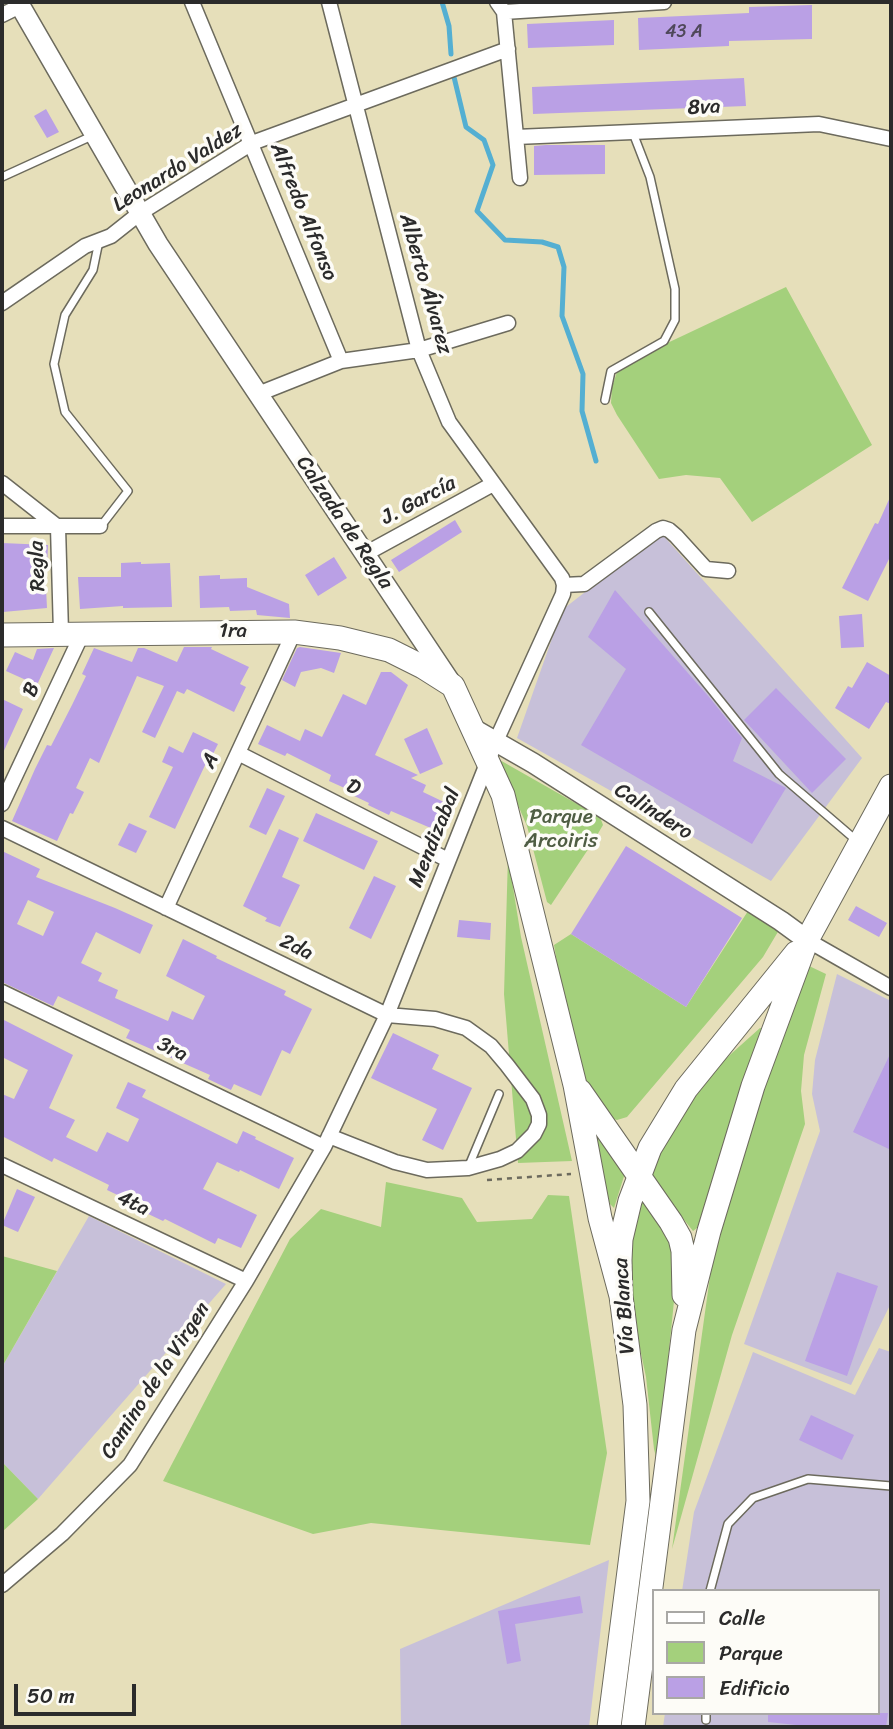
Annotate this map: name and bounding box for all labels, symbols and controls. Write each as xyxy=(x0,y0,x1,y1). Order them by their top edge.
house number: 43 A xyxy=(665,21,703,43)
street label: 8va xyxy=(687,95,721,121)
street label: Leonardo Valdez xyxy=(108,118,248,218)
street label: Alfredo Alfonso xyxy=(264,139,342,285)
street label: Alberto Álvarez xyxy=(393,211,457,357)
street label: Calzada de Regla xyxy=(290,452,398,594)
street label: J. García xyxy=(377,471,461,531)
street label: Regla xyxy=(25,540,51,592)
street label: 1ra xyxy=(219,619,247,645)
street label: B xyxy=(18,679,46,701)
street label: A xyxy=(197,749,225,773)
street label: D xyxy=(342,774,364,802)
street label: Calindero xyxy=(609,778,697,846)
street label: Mendizabal xyxy=(404,785,466,891)
park label: Parque Arcoiris xyxy=(524,805,598,855)
street label: 2da xyxy=(275,929,317,967)
street label: 3ra xyxy=(153,1032,191,1068)
street label: 4ta xyxy=(113,1186,153,1222)
street label: Vía Blanca xyxy=(609,1257,641,1355)
street label: Camino de la Virgen xyxy=(96,1298,216,1464)
legend xyxy=(652,1589,879,1715)
text: Calle xyxy=(719,1599,765,1637)
text: Parque xyxy=(719,1634,783,1672)
text: Edificio xyxy=(719,1669,790,1707)
scale bar xyxy=(18,1670,140,1714)
text: 50 m xyxy=(27,1677,75,1715)

